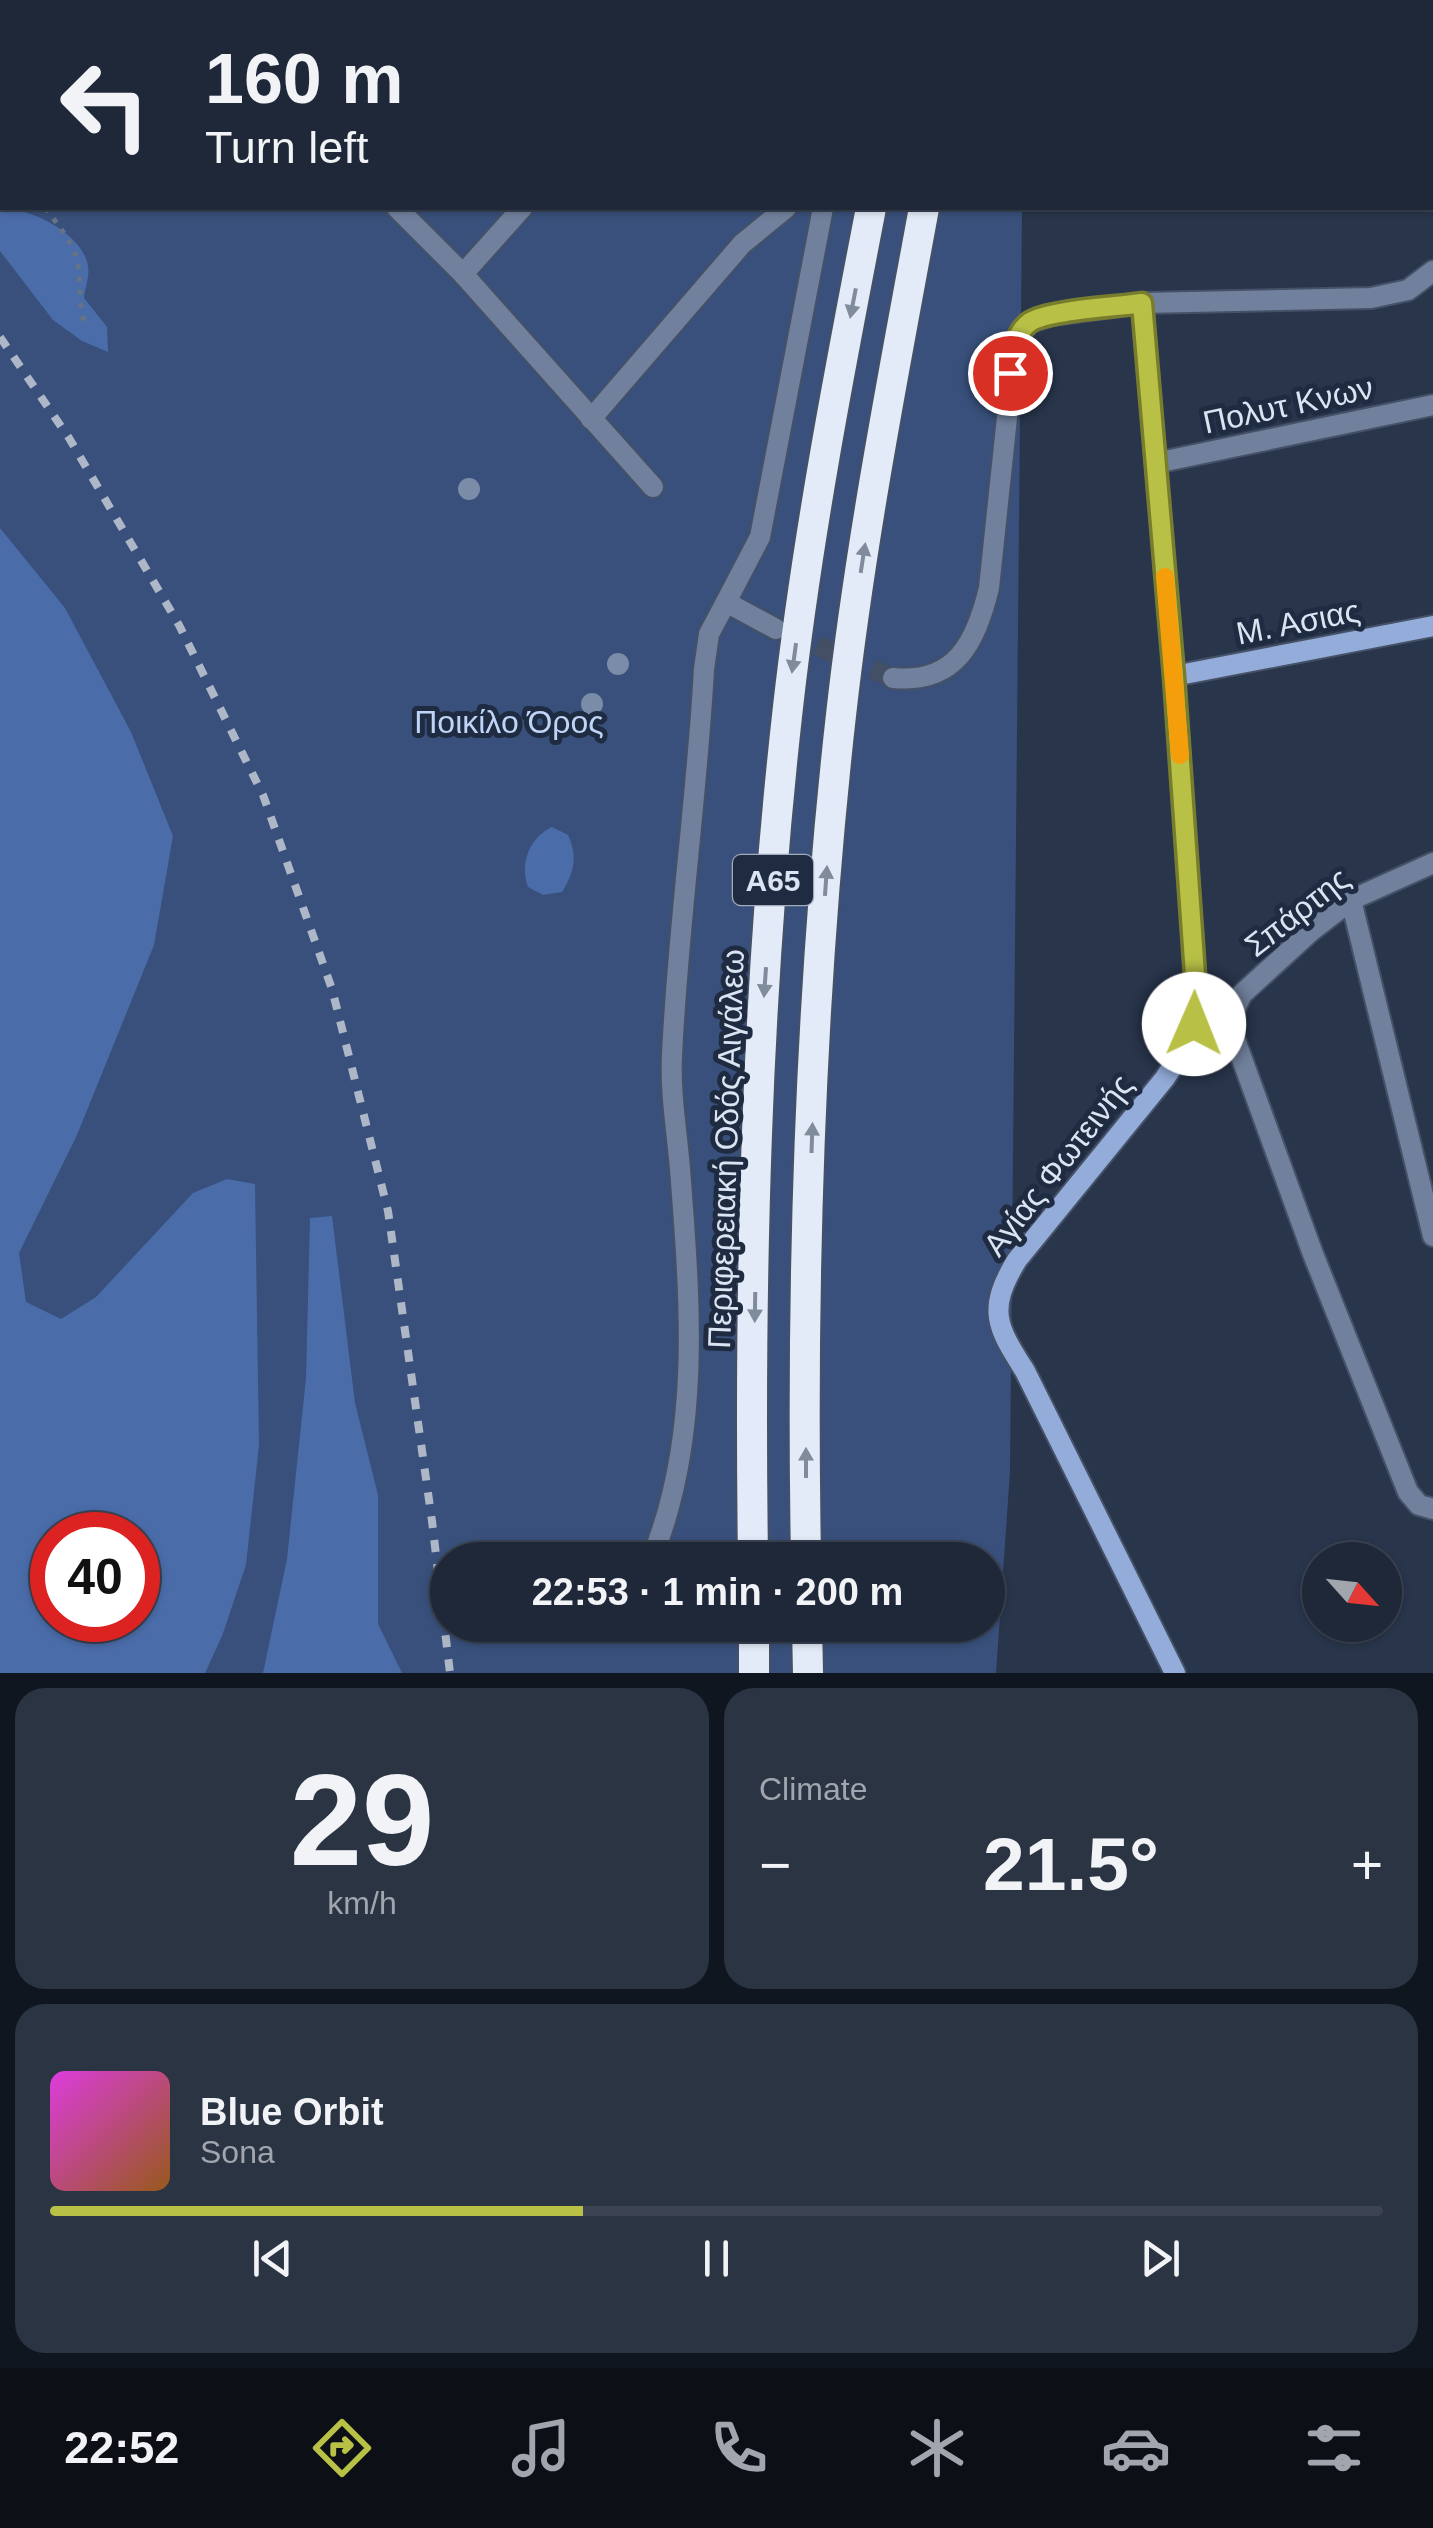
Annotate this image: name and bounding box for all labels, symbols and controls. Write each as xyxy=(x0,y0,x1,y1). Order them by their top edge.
icon: left xyxy=(40,40,170,170)
text: 160 m xyxy=(205,40,403,118)
text: Turn left xyxy=(205,122,368,173)
one-way arrow xyxy=(844,288,860,319)
pin xyxy=(968,331,1053,416)
icon: arrive xyxy=(983,346,1038,401)
street label: Πολυτ Κνων xyxy=(1200,369,1376,441)
one-way arrow xyxy=(856,541,871,573)
street label: Μ. Ασιας xyxy=(1233,592,1363,652)
one-way arrow xyxy=(786,643,802,675)
park label: Ποικίλο Όρος xyxy=(414,704,604,740)
road number: Α65 xyxy=(733,855,813,905)
street label: Σπάρτης xyxy=(1238,860,1356,964)
one-way arrow xyxy=(819,864,835,896)
street label: Περιφερειακή Οδός Αιγάλεω xyxy=(701,949,751,1349)
one-way arrow xyxy=(756,967,772,998)
position arrow xyxy=(1142,972,1246,1076)
street label: Αγίας Φωτεινής xyxy=(976,1067,1140,1263)
one-way arrow xyxy=(805,1121,821,1153)
one-way arrow xyxy=(746,1291,762,1323)
one-way arrow xyxy=(798,1446,814,1478)
speed limit sign: 40 xyxy=(30,1512,160,1642)
north arrow xyxy=(1302,1542,1402,1642)
map controls xyxy=(1302,1542,1402,1642)
text: 22:53 · 1 min · 200 m xyxy=(532,1571,903,1613)
text: 29 xyxy=(290,1747,434,1893)
text: Climate xyxy=(759,1771,867,1807)
text: 21.5° xyxy=(983,1822,1159,1906)
text: − xyxy=(759,1834,791,1896)
text: + xyxy=(1351,1834,1383,1896)
text: km/h xyxy=(327,1885,397,1921)
text: Blue Orbit xyxy=(200,2091,384,2133)
text: Sona xyxy=(200,2134,275,2170)
icon: previous xyxy=(245,2231,300,2286)
icon: pause xyxy=(689,2231,744,2286)
icon: next xyxy=(1133,2231,1188,2286)
icon: directions xyxy=(307,2413,377,2483)
icon: music xyxy=(506,2413,576,2483)
icon: phone xyxy=(704,2413,774,2483)
icon: climate xyxy=(902,2413,972,2483)
icon: car xyxy=(1101,2413,1171,2483)
icon: filters xyxy=(1299,2413,1369,2483)
text: 22:52 xyxy=(64,2422,179,2473)

